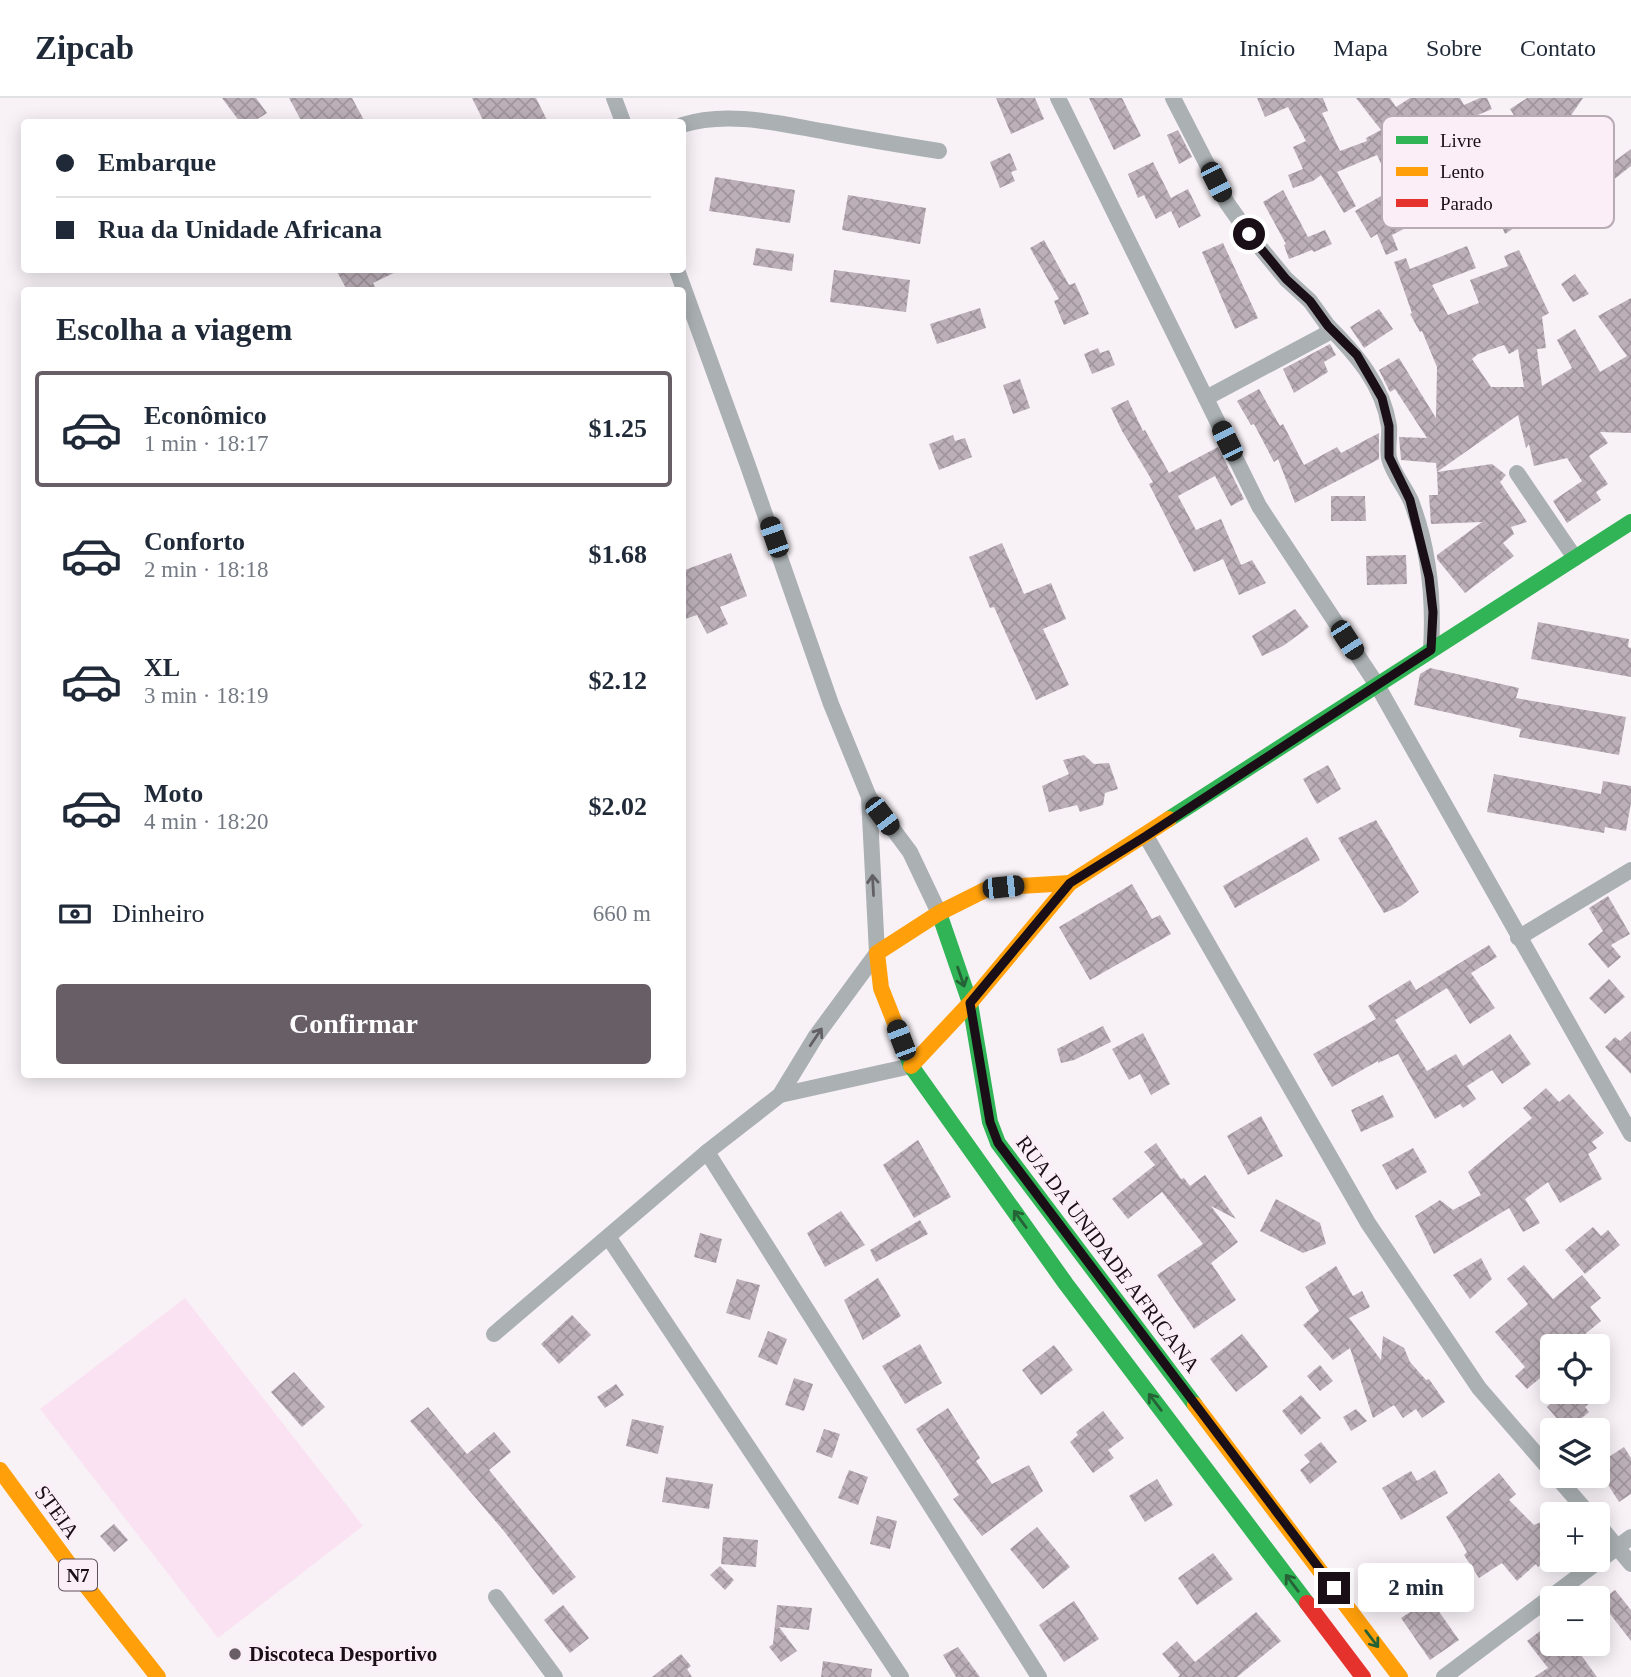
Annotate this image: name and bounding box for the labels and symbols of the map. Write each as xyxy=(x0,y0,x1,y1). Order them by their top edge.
legend xyxy=(1382,116,1614,228)
text: Livre xyxy=(1440,130,1481,151)
car xyxy=(1198,159,1235,205)
text: Lento xyxy=(1440,161,1484,182)
text: Parado xyxy=(1440,193,1493,214)
route start xyxy=(1233,218,1265,250)
car xyxy=(1209,418,1246,464)
car xyxy=(758,514,791,560)
car xyxy=(1327,617,1368,663)
car xyxy=(861,793,904,839)
one-way arrow xyxy=(867,874,880,897)
car xyxy=(982,874,1025,900)
one-way arrow xyxy=(956,966,968,988)
car xyxy=(884,1017,919,1063)
one-way arrow xyxy=(809,1028,824,1047)
street label: RUA DA UNIDADE AFRICANA xyxy=(1011,1131,1205,1378)
one-way arrow xyxy=(1013,1210,1027,1229)
one-way arrow xyxy=(1148,1393,1163,1411)
street label: STEIA xyxy=(30,1481,85,1544)
road number: N7 xyxy=(59,1560,97,1590)
callout: 2 min xyxy=(1358,1564,1474,1612)
route end xyxy=(1318,1572,1350,1604)
one-way arrow xyxy=(1285,1574,1300,1593)
one-way arrow xyxy=(1364,1629,1379,1647)
place label: Discoteca Desportivo xyxy=(249,1642,437,1666)
marker: Discoteca Desportivo xyxy=(227,1646,243,1662)

